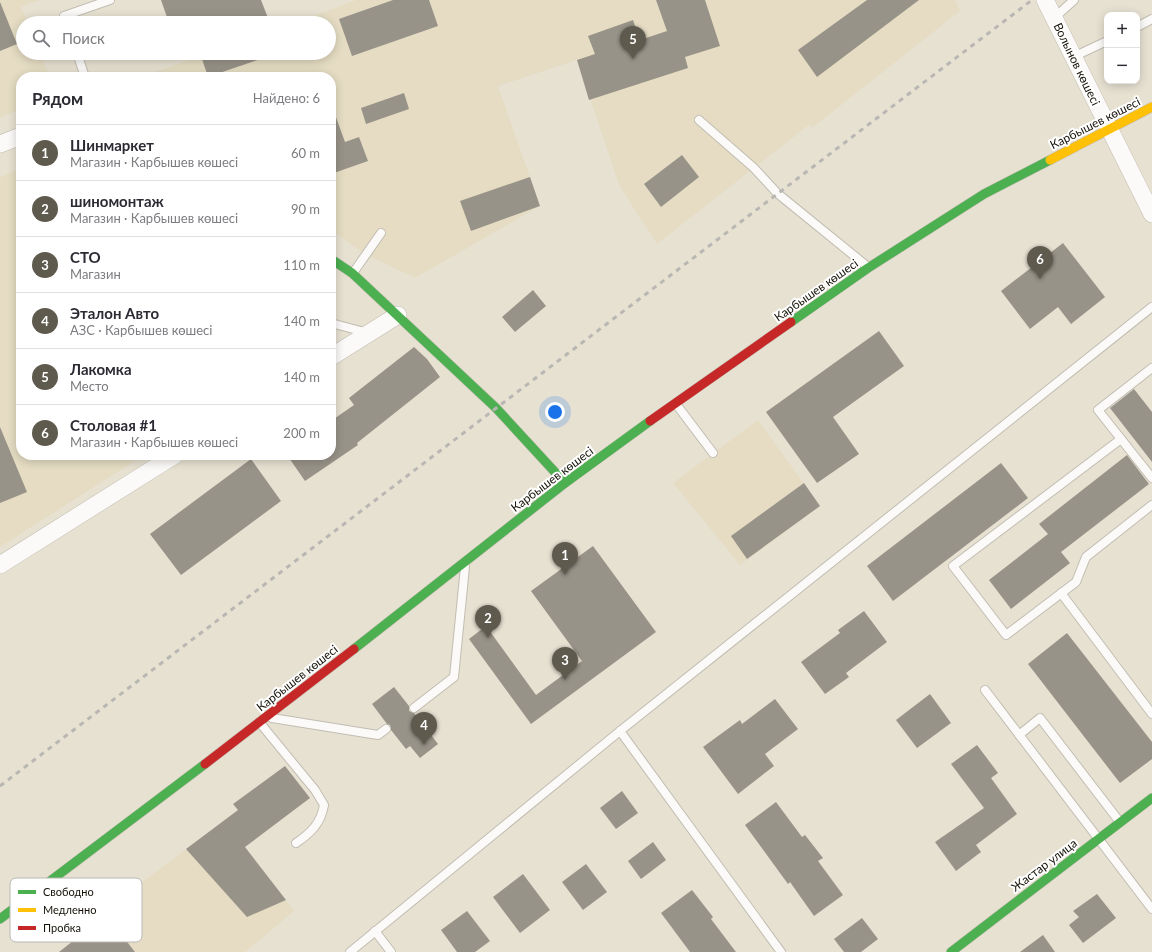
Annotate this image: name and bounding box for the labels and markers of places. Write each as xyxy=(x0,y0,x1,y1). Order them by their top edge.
pin: 5 xyxy=(620,26,646,59)
pin: 6 xyxy=(1027,246,1053,279)
pin: 1 xyxy=(552,542,578,575)
pin: 2 xyxy=(475,605,501,638)
pin: 3 xyxy=(552,647,578,680)
pin: 4 xyxy=(411,712,437,745)

